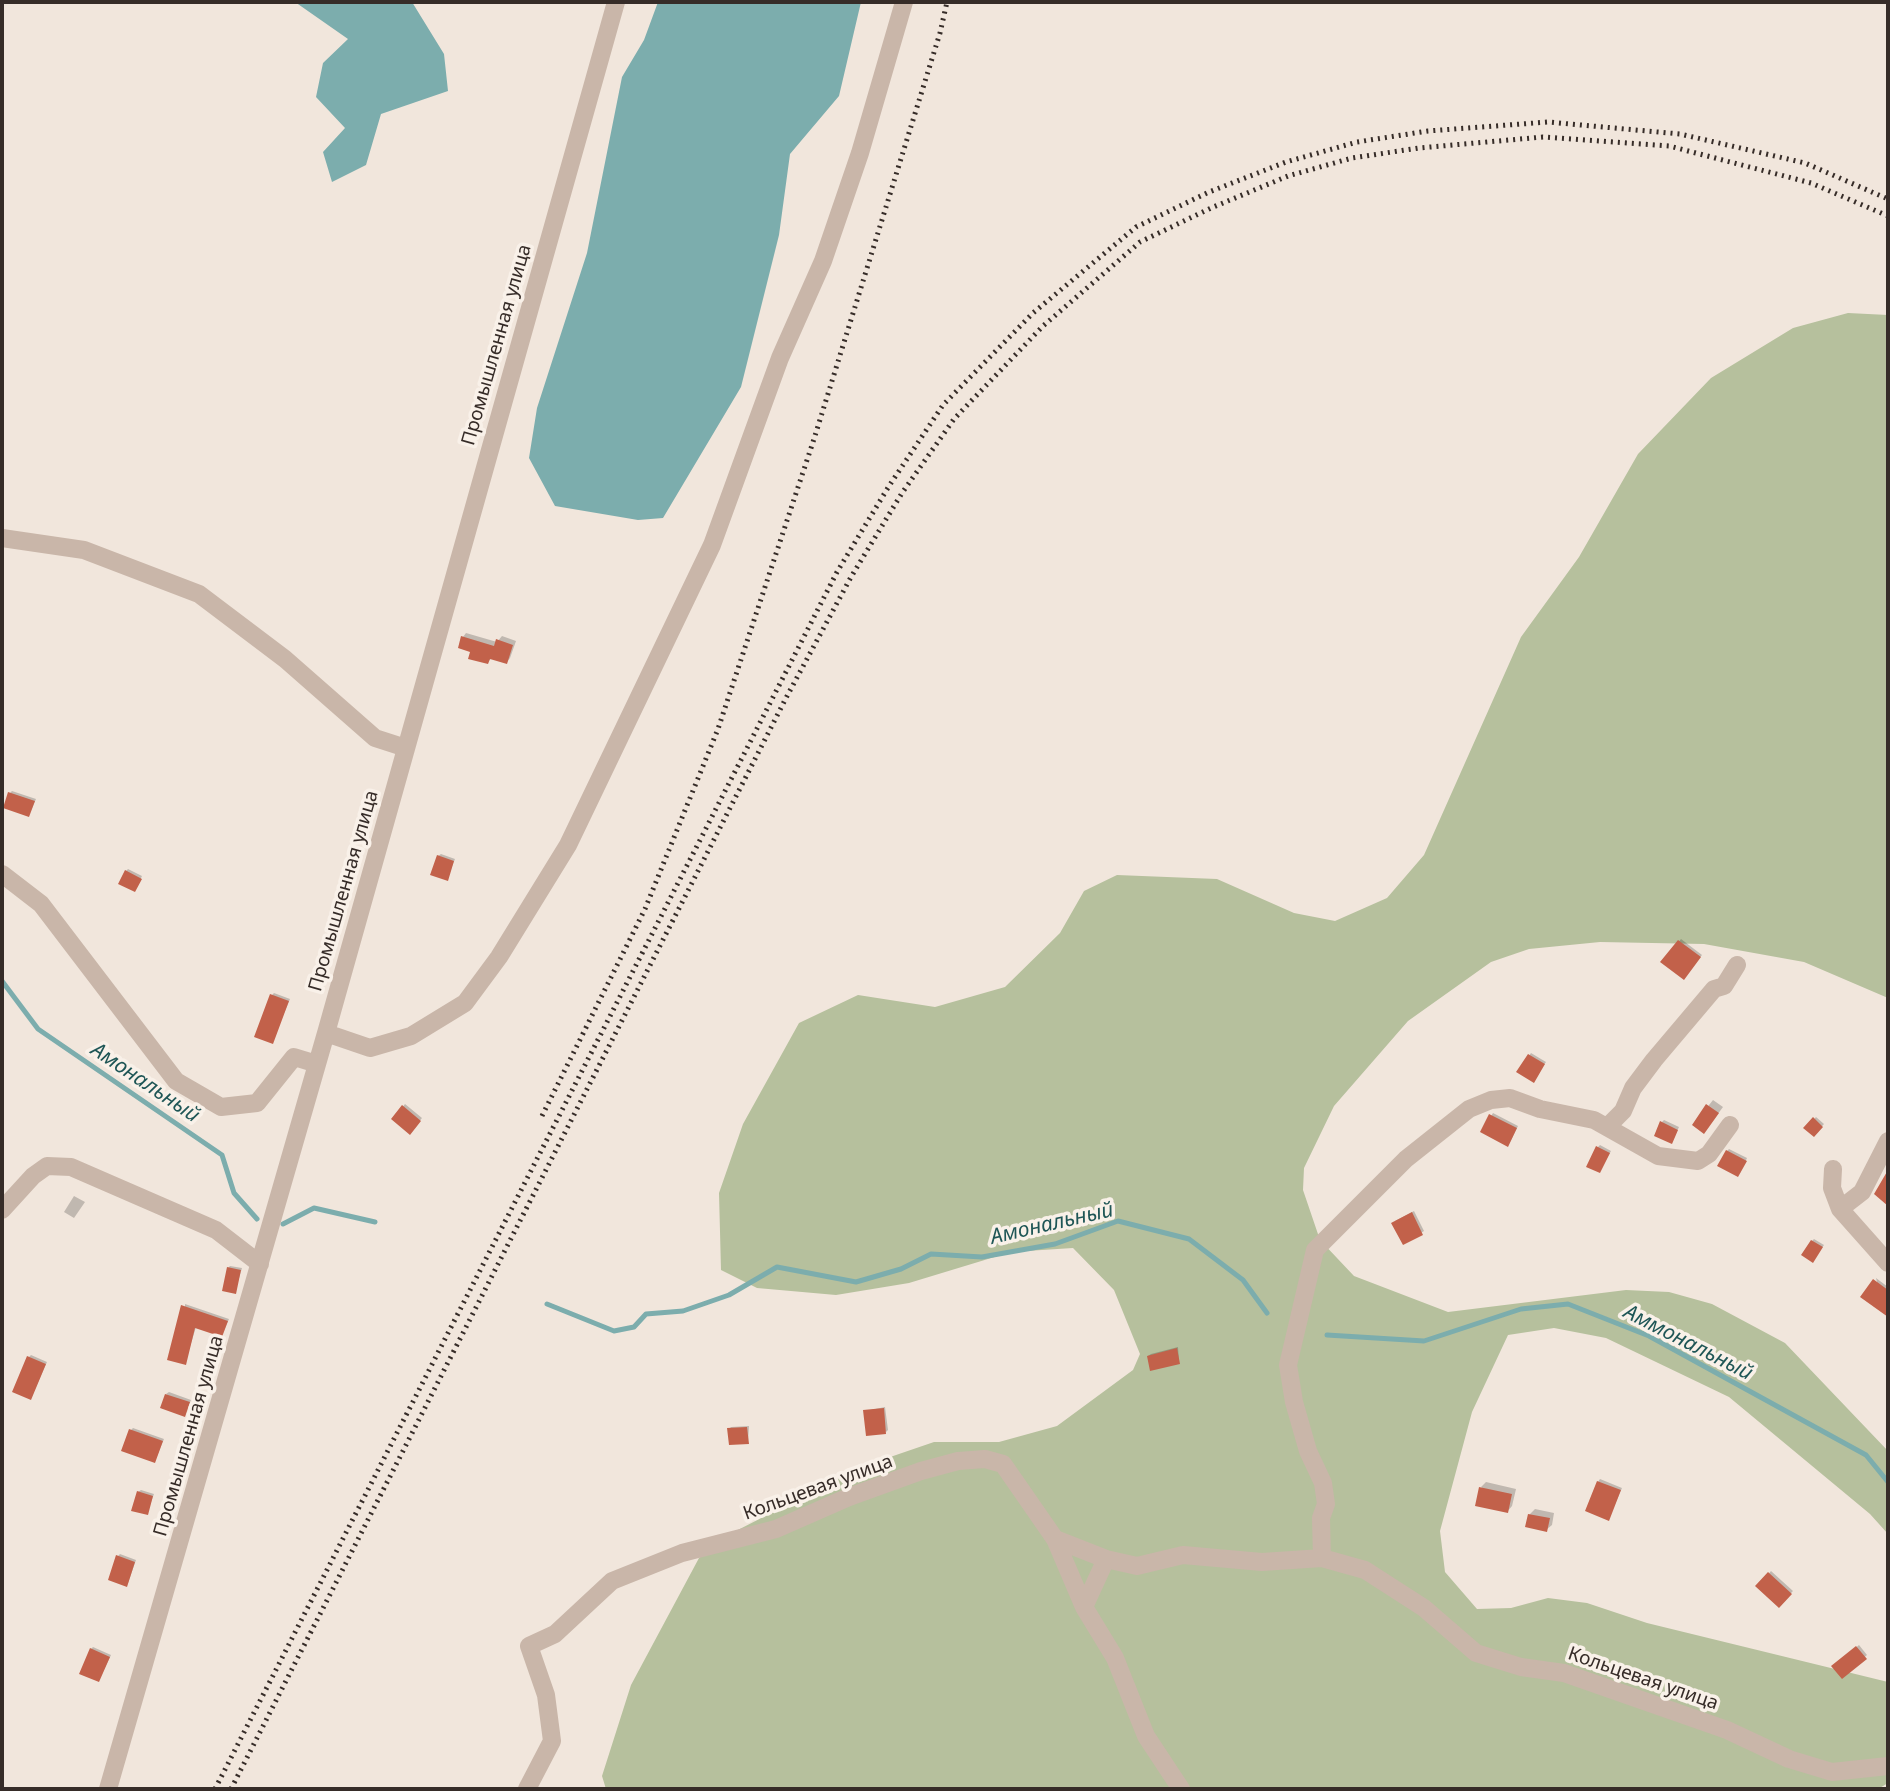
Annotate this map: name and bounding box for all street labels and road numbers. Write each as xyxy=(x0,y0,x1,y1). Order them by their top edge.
street label: Промышленная улица xyxy=(457,242,537,448)
street label: Промышленная улица xyxy=(304,788,384,994)
street label: Промышленная улица xyxy=(149,1333,229,1539)
street label: Кольцевая улица xyxy=(740,1450,896,1526)
street label: Кольцевая улица xyxy=(1565,1643,1721,1715)

